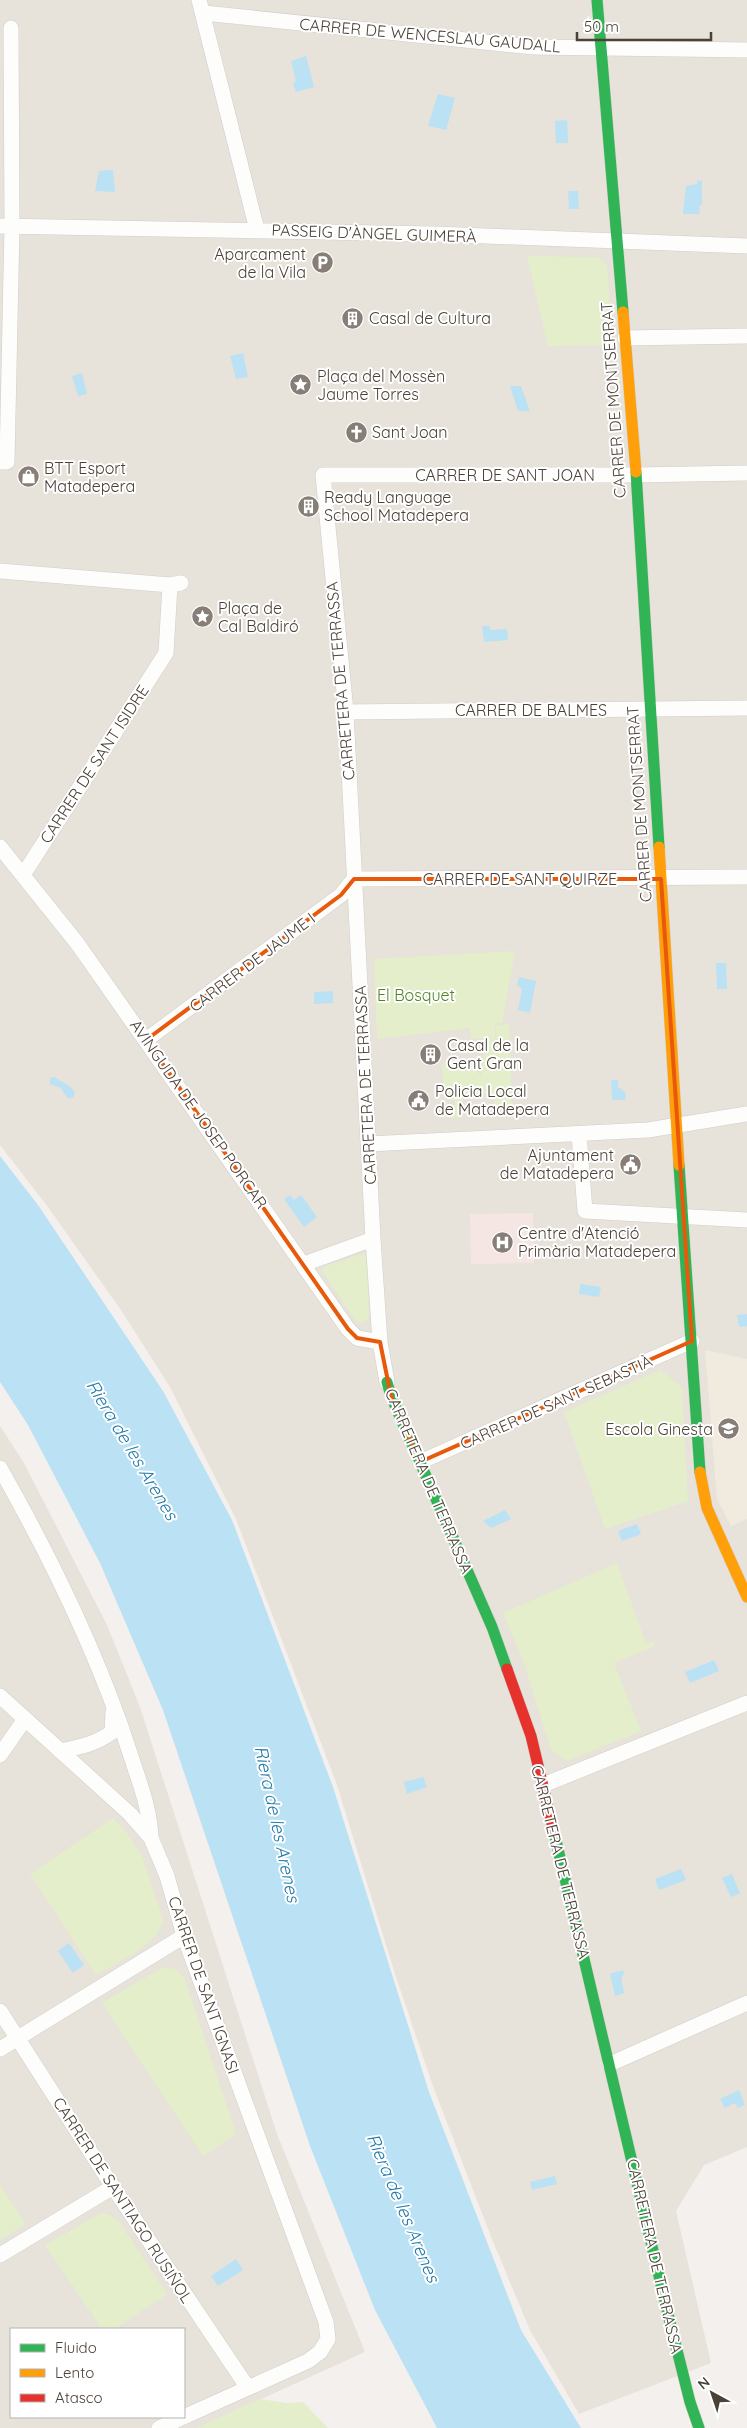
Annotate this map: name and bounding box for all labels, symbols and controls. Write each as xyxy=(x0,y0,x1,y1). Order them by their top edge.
scale bar xyxy=(577,10,711,42)
street label: CARRER DE WENCESLAU GAUDALL xyxy=(299,14,562,56)
text: 50 m xyxy=(584,17,619,36)
street label: PASSEIG D'ÀNGEL GUIMERÀ xyxy=(271,219,477,247)
place label: Aparcament de la Vila xyxy=(214,244,306,282)
parking icon: Aparcament de la Vila xyxy=(310,251,334,275)
street label: CARRER DE MONTSERRAT xyxy=(596,301,630,499)
building icon: Casal de Cultura xyxy=(341,306,365,330)
place label: Casal de Cultura xyxy=(369,308,491,328)
place label: Plaça del Mossèn Jaume Torres xyxy=(317,366,445,404)
place icon: Plaça del Mossèn Jaume Torres xyxy=(289,373,313,397)
church icon: Sant Joan xyxy=(344,420,368,444)
place label: Sant Joan xyxy=(372,422,448,442)
place label: BTT Esport Matadepera xyxy=(44,458,135,496)
shop icon: BTT Esport Matadepera xyxy=(16,465,40,489)
street label: CARRER DE SANT JOAN xyxy=(415,465,595,485)
place label: Ready Language School Matadepera xyxy=(324,487,469,525)
building icon: Ready Language School Matadepera xyxy=(296,494,320,518)
street label: CARRETERA DE TERRASSA xyxy=(321,581,359,781)
place label: Plaça de Cal Baldiró xyxy=(218,598,299,636)
place icon: Plaça de Cal Baldiró xyxy=(190,605,214,629)
street label: CARRER DE SANT ISIDRE xyxy=(35,681,153,847)
street label: CARRER DE BALMES xyxy=(455,700,607,720)
street label: CARRER DE MONTSERRAT xyxy=(622,705,656,903)
street label: CARRER DE SANT QUIRZE xyxy=(423,869,617,889)
street label: CARRER DE JAUME I xyxy=(185,908,319,1016)
street label: CARRETERA DE TERRASSA xyxy=(350,985,380,1185)
park label: El Bosquet xyxy=(377,985,455,1005)
street label: AVINGUDA DE JOSEP PORCAR xyxy=(126,1016,272,1212)
place label: Casal de la Gent Gran xyxy=(447,1035,529,1073)
building icon: Casal de la Gent Gran xyxy=(419,1042,443,1066)
place label: Policia Local de Matadepera xyxy=(435,1081,549,1119)
public building icon: Policia Local de Matadepera xyxy=(407,1088,431,1112)
place label: Ajuntament de Matadepera xyxy=(500,1145,614,1183)
public building icon: Ajuntament de Matadepera xyxy=(618,1152,642,1176)
place label: Centre d'Atenció Primària Matadepera xyxy=(518,1223,676,1261)
hospital icon: Centre d'Atenció Primària Matadepera xyxy=(490,1230,514,1254)
street label: CARRER DE SANT SEBASTIÀ xyxy=(457,1351,655,1453)
water label: Riera de les Arenes xyxy=(82,1375,184,1525)
street label: CARRETERA DE TERRASSA xyxy=(381,1385,477,1577)
school or university icon: Escola Ginesta xyxy=(717,1417,741,1441)
place label: Escola Ginesta xyxy=(605,1419,713,1439)
water label: Riera de les Arenes xyxy=(250,1744,306,1906)
street label: CARRETERA DE TERRASSA xyxy=(527,1763,595,1961)
street label: CARRER DE SANT IGNASI xyxy=(164,1894,244,2076)
street label: CARRER DE SANTIAGO RUSIÑOL xyxy=(49,2093,197,2307)
water label: Riera de les Arenes xyxy=(362,2130,446,2287)
street label: CARRETERA DE TERRASSA xyxy=(623,2157,687,2355)
legend xyxy=(10,2328,185,2418)
text: Fluido xyxy=(55,2338,97,2357)
text: Lento xyxy=(55,2363,94,2382)
north arrow xyxy=(687,2368,737,2418)
text: N xyxy=(694,2373,713,2393)
text: Atasco xyxy=(55,2388,103,2407)

